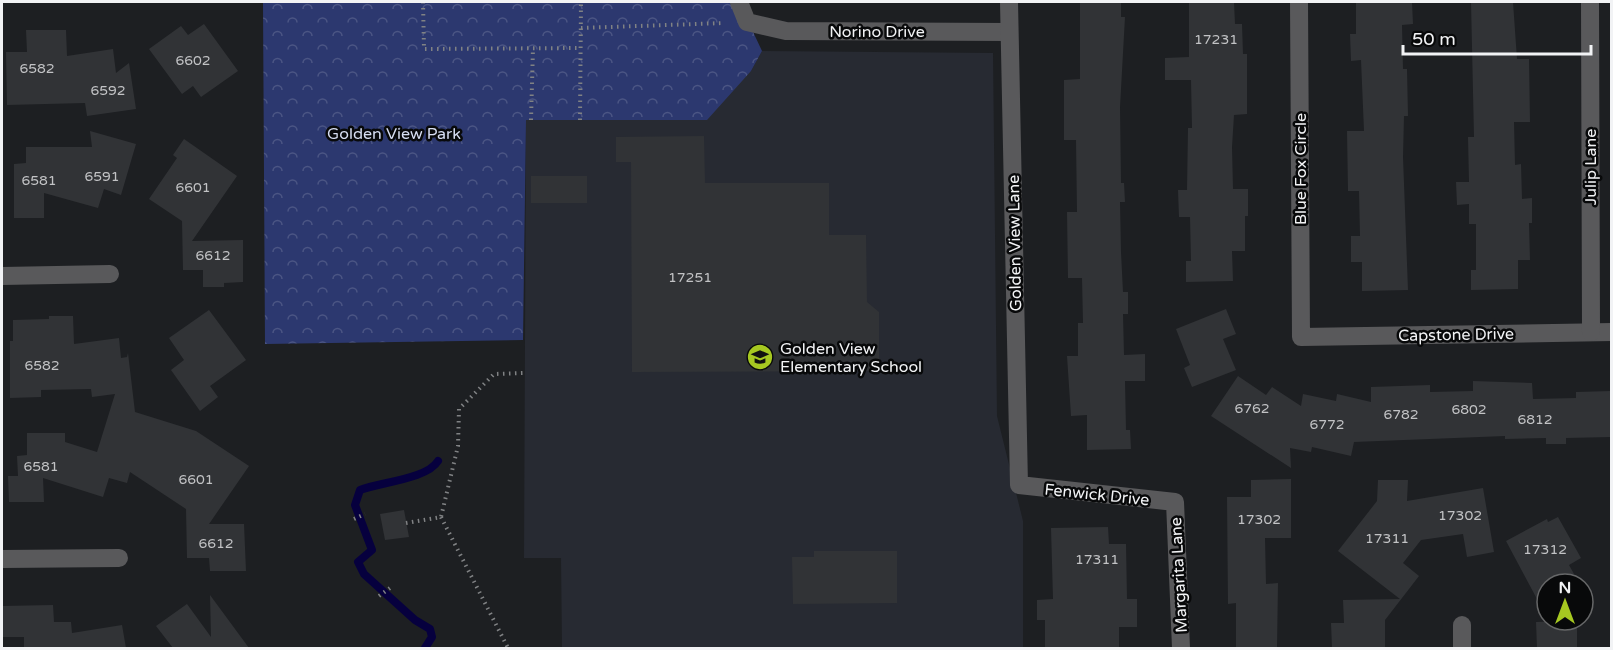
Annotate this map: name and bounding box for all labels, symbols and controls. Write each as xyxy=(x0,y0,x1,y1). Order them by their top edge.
scale bar xyxy=(1403,18,1590,56)
street label: Norino Drive xyxy=(829,22,925,42)
text: 50 m xyxy=(1412,28,1456,50)
house number: 17231 xyxy=(1194,31,1238,48)
house number: 6602 xyxy=(175,52,211,69)
house number: 6582 xyxy=(19,60,55,77)
house number: 6592 xyxy=(90,82,126,99)
street label: Blue Fox Circle xyxy=(1291,113,1311,225)
park label: Golden View Park xyxy=(327,124,461,144)
street label: Julip Lane xyxy=(1581,129,1601,205)
house number: 6591 xyxy=(84,168,120,185)
house number: 6581 xyxy=(21,172,57,189)
street label: Golden View Lane xyxy=(1004,175,1026,311)
house number: 6601 xyxy=(175,179,211,196)
house number: 6612 xyxy=(195,247,231,264)
house number: 17251 xyxy=(668,269,712,286)
street label: Capstone Drive xyxy=(1398,324,1514,346)
place label: Golden View Elementary School xyxy=(780,339,922,377)
school or university icon: Golden View Elementary School xyxy=(745,342,775,372)
house number: 6582 xyxy=(24,357,60,374)
house number: 6762 xyxy=(1234,400,1270,417)
house number: 6802 xyxy=(1451,401,1487,418)
house number: 6782 xyxy=(1383,406,1419,423)
house number: 6812 xyxy=(1517,411,1553,428)
house number: 6772 xyxy=(1309,416,1345,433)
house number: 6581 xyxy=(23,458,59,475)
house number: 6601 xyxy=(178,471,214,488)
street label: Fenwick Drive xyxy=(1044,480,1150,510)
house number: 17302 xyxy=(1438,507,1482,524)
house number: 17302 xyxy=(1237,511,1281,528)
street label: Margarita Lane xyxy=(1166,517,1192,633)
house number: 17311 xyxy=(1365,530,1409,547)
house number: 6612 xyxy=(198,535,234,552)
house number: 17312 xyxy=(1523,541,1567,558)
house number: 17311 xyxy=(1075,551,1119,568)
north arrow xyxy=(1535,572,1595,632)
text: N xyxy=(1559,578,1571,598)

